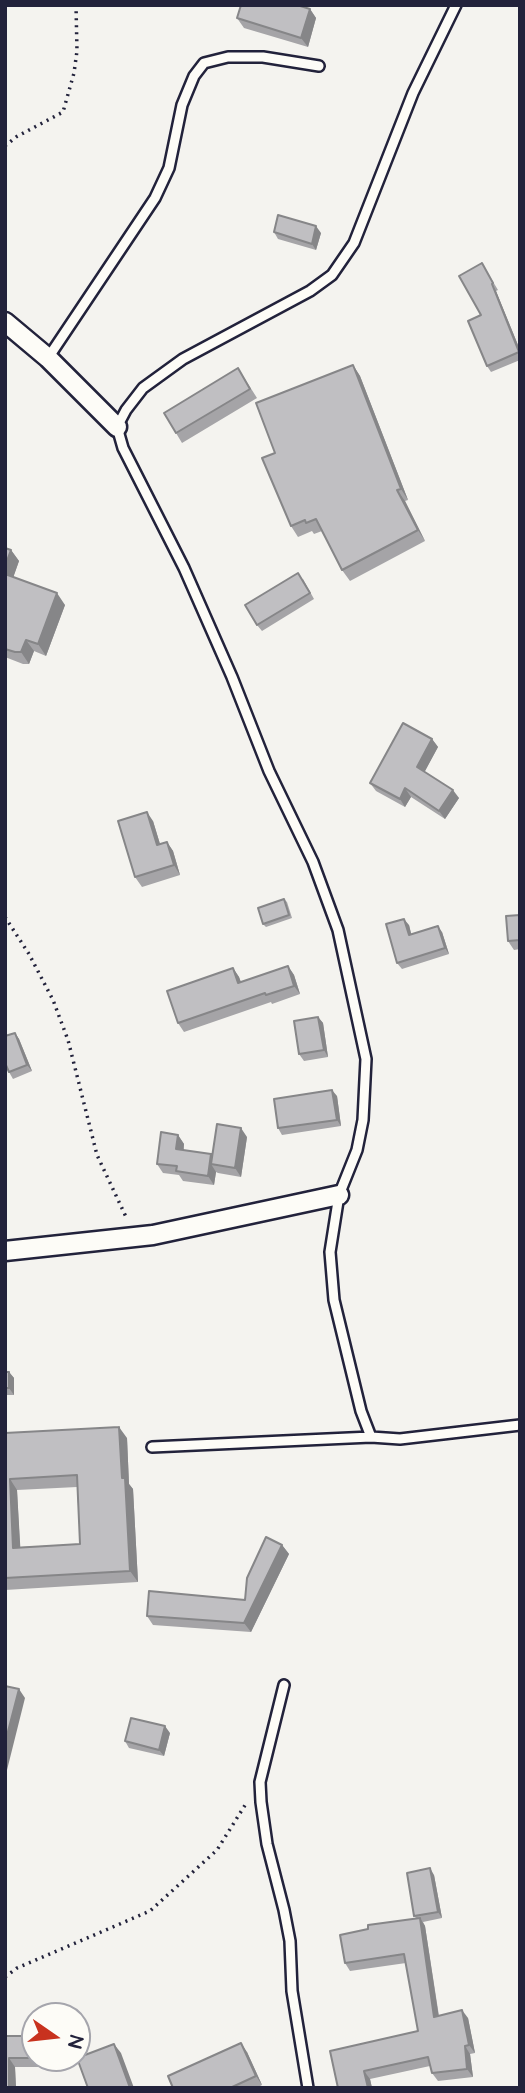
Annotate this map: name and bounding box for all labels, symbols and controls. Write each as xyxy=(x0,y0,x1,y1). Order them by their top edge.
north arrow xyxy=(21,2002,91,2072)
text: N xyxy=(60,2033,89,2051)

